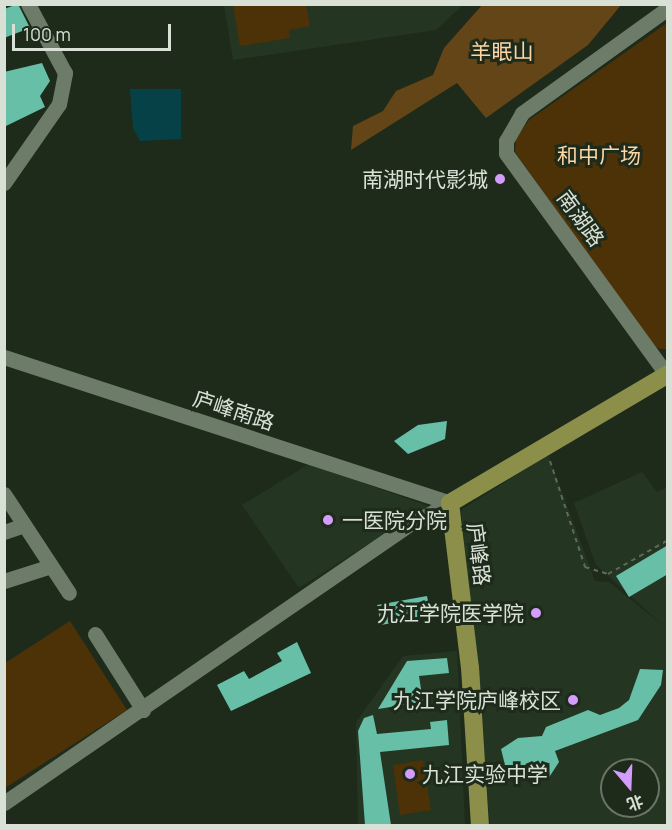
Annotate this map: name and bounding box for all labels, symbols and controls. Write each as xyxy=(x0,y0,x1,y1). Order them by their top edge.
scale bar xyxy=(15,12,174,50)
text: 100 m xyxy=(23,22,71,46)
park label: 羊眠山 xyxy=(471,38,533,64)
park label: 和中广场 xyxy=(557,142,641,168)
place label: 南湖时代影城 xyxy=(362,166,488,192)
marker: 南湖时代影城 xyxy=(493,172,507,186)
street label: 南湖路 xyxy=(552,185,610,251)
street label: 庐峰南路 xyxy=(190,385,278,435)
place label: 一医院分院 xyxy=(342,507,447,533)
marker: 一医院分院 xyxy=(319,511,337,529)
street label: 庐峰路 xyxy=(463,521,495,587)
place label: 九江学院医学院 xyxy=(377,600,524,626)
marker: 九江学院医学院 xyxy=(529,606,543,620)
place label: 九江学院庐峰校区 xyxy=(393,687,561,713)
marker: 九江学院庐峰校区 xyxy=(566,693,580,707)
north arrow xyxy=(600,758,660,818)
place label: 九江实验中学 xyxy=(422,761,548,787)
marker: 九江实验中学 xyxy=(403,767,417,781)
text: 北 xyxy=(624,790,646,816)

